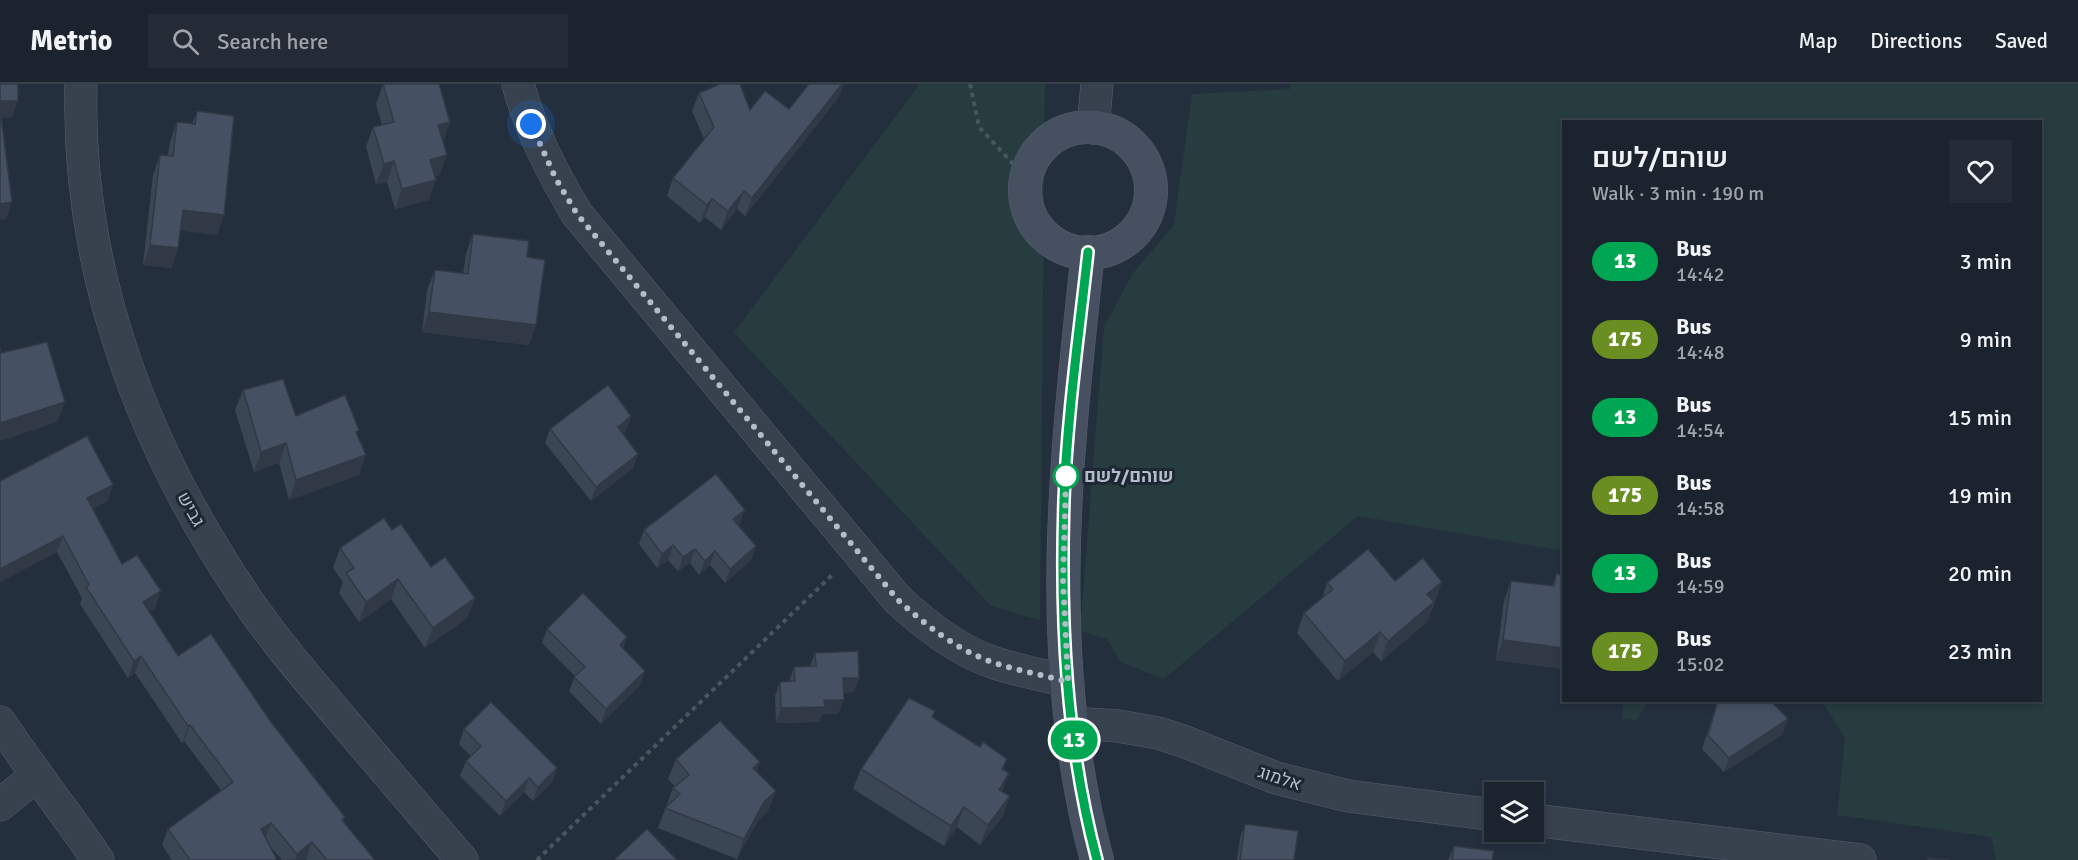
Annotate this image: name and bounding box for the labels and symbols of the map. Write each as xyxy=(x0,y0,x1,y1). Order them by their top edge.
your location xyxy=(516,109,546,139)
marker: שוהם/לשם xyxy=(1053,463,1079,489)
place label: שוהם/לשם xyxy=(1084,465,1173,487)
street label: גביש xyxy=(173,488,209,530)
line badge: 13 xyxy=(1047,720,1101,760)
street label: אלמוג xyxy=(1255,761,1305,795)

